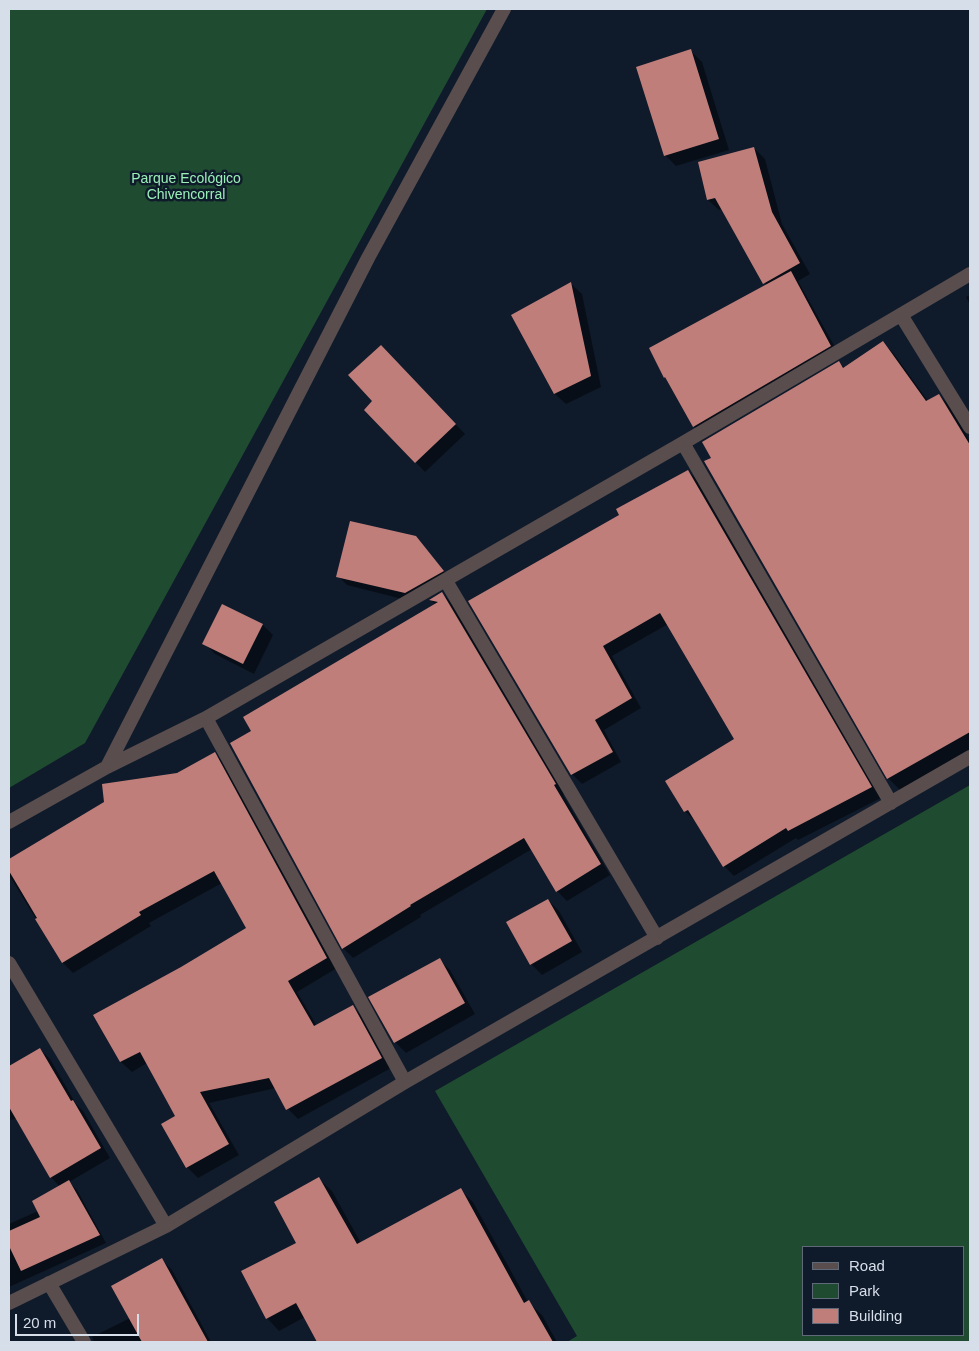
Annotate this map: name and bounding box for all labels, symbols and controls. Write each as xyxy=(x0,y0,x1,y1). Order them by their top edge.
park label: Parque Ecológico Chivencorral xyxy=(131,171,241,203)
legend xyxy=(802,1246,964,1336)
text: Road xyxy=(849,1257,885,1274)
text: Park xyxy=(849,1282,880,1299)
scale bar xyxy=(18,1304,141,1336)
text: Building xyxy=(849,1307,902,1324)
text: 20 m xyxy=(23,1314,56,1331)

